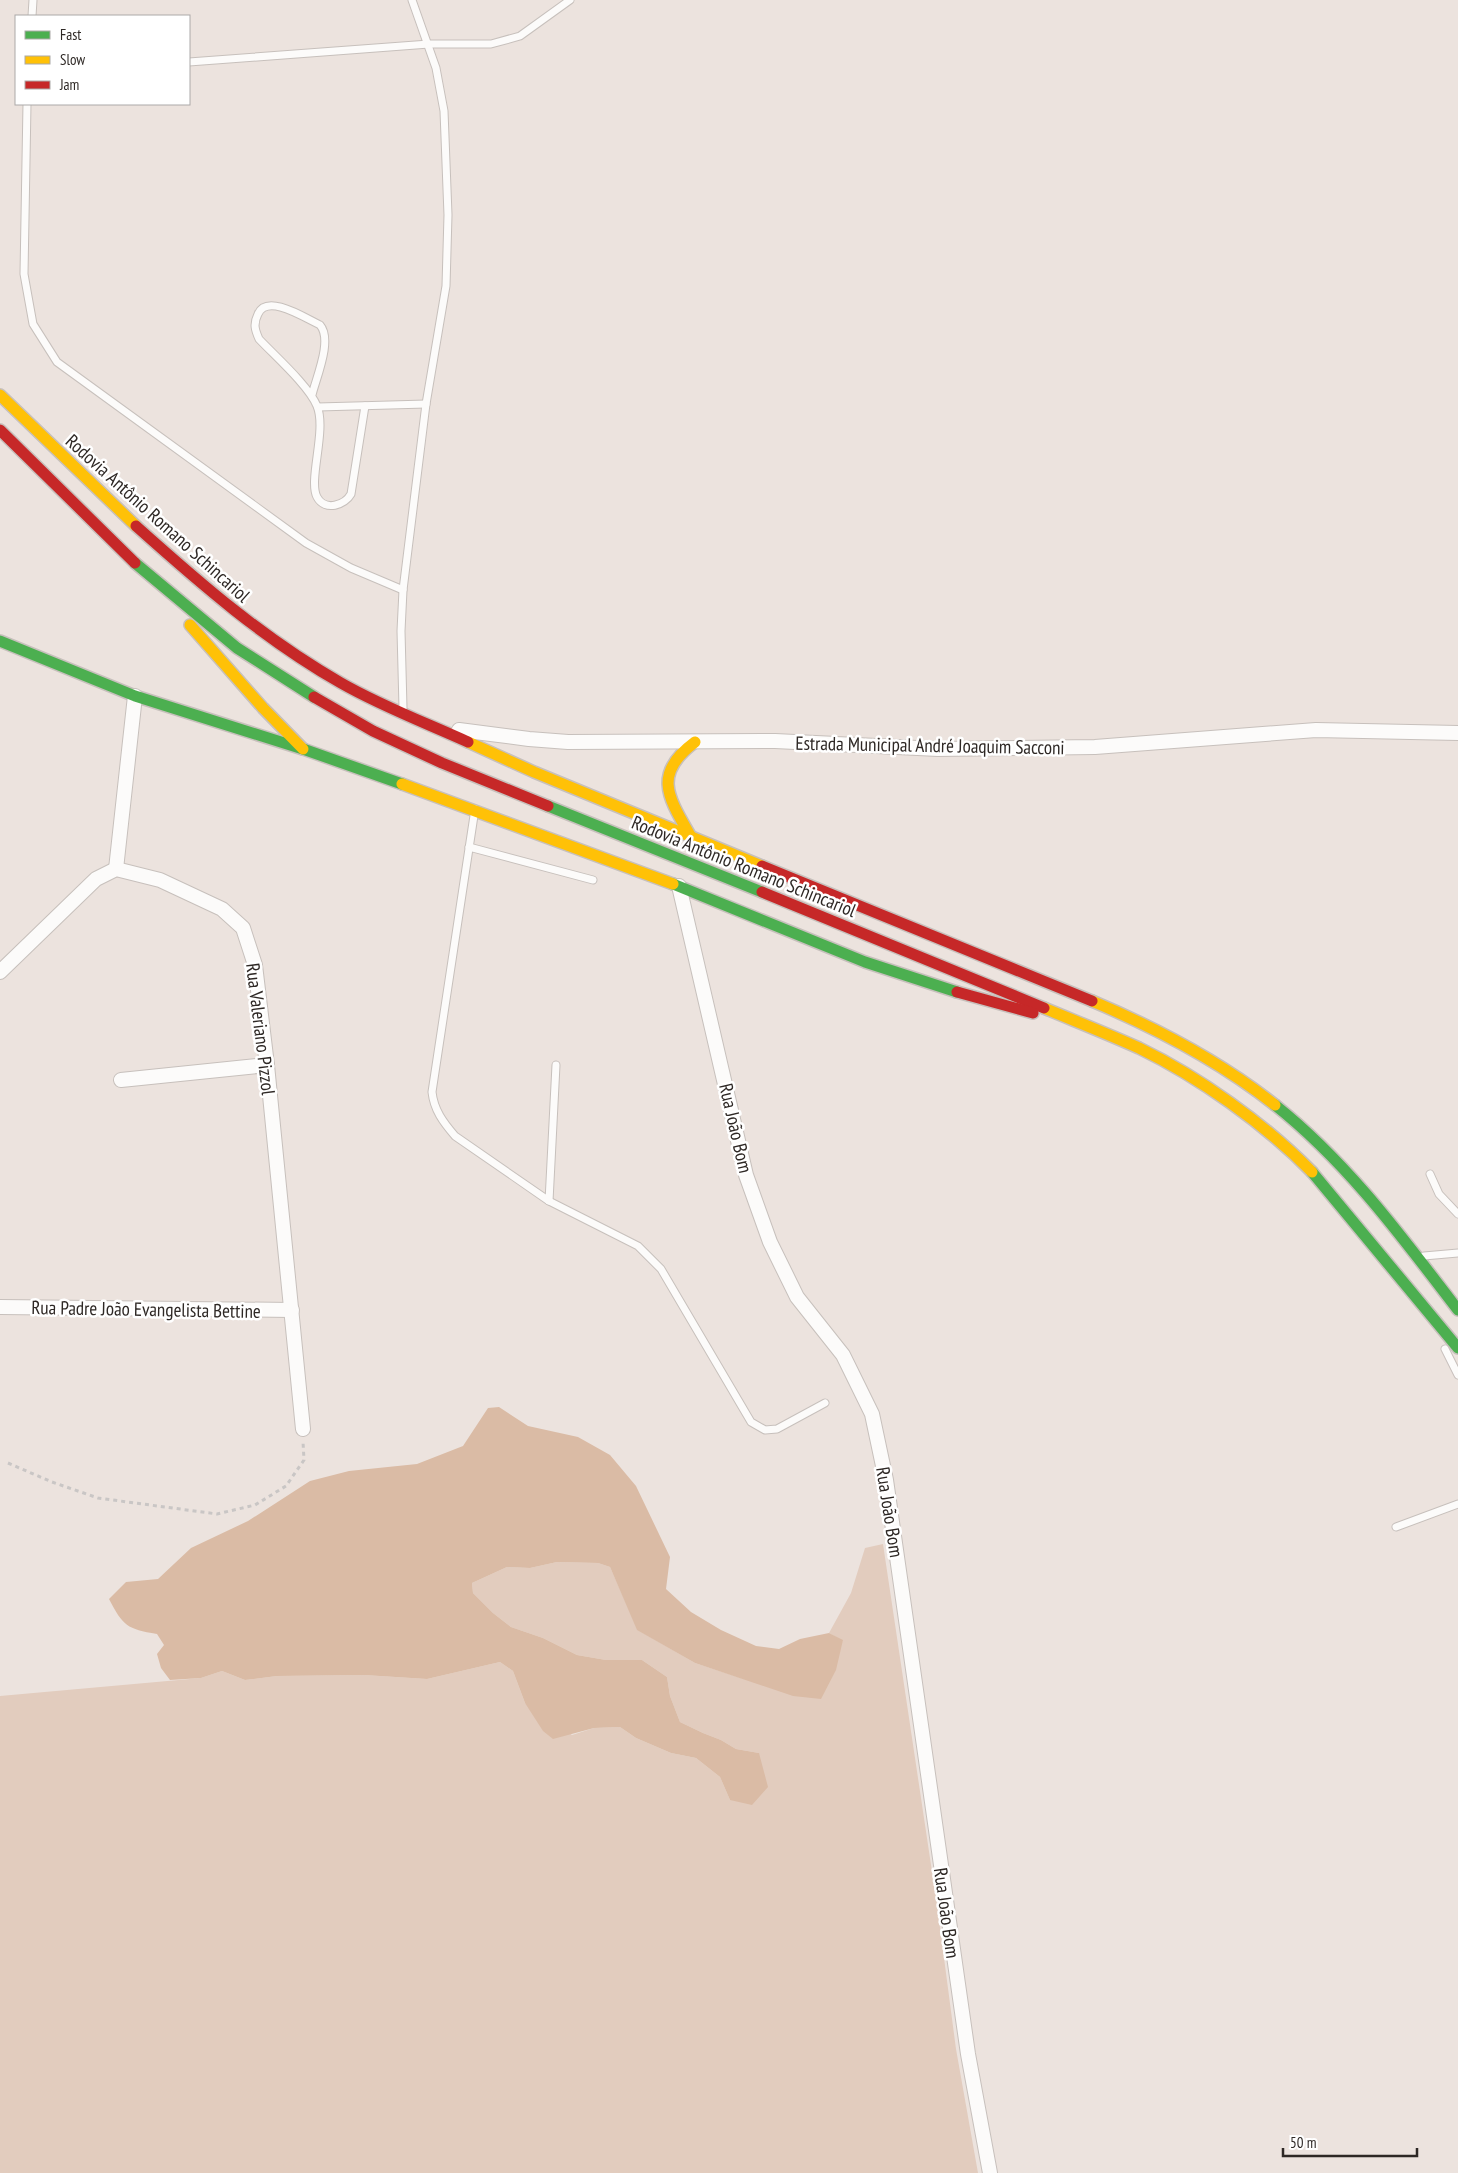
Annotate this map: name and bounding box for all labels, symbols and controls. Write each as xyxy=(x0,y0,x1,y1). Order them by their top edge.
legend xyxy=(15,15,190,105)
text: Fast xyxy=(60,25,81,44)
text: Slow xyxy=(60,50,85,69)
text: Jam xyxy=(59,75,79,94)
street label: Rodovia Antônio Romano Schincariol xyxy=(61,429,256,608)
street label: Estrada Municipal André Joaquim Sacconi xyxy=(795,731,1065,759)
street label: Rodovia Antônio Romano Schincariol xyxy=(628,810,860,922)
street label: Rua Valeriano Pizzol xyxy=(241,962,281,1097)
street label: Rua João Bom xyxy=(714,1081,758,1175)
street label: Rua Padre João Evangelista Bettine xyxy=(31,1295,261,1323)
street label: Rua João Bom xyxy=(871,1465,909,1559)
street label: Rua João Bom xyxy=(929,1866,965,1960)
scale bar xyxy=(1283,2126,1417,2158)
text: 50 m xyxy=(1290,2133,1316,2152)

